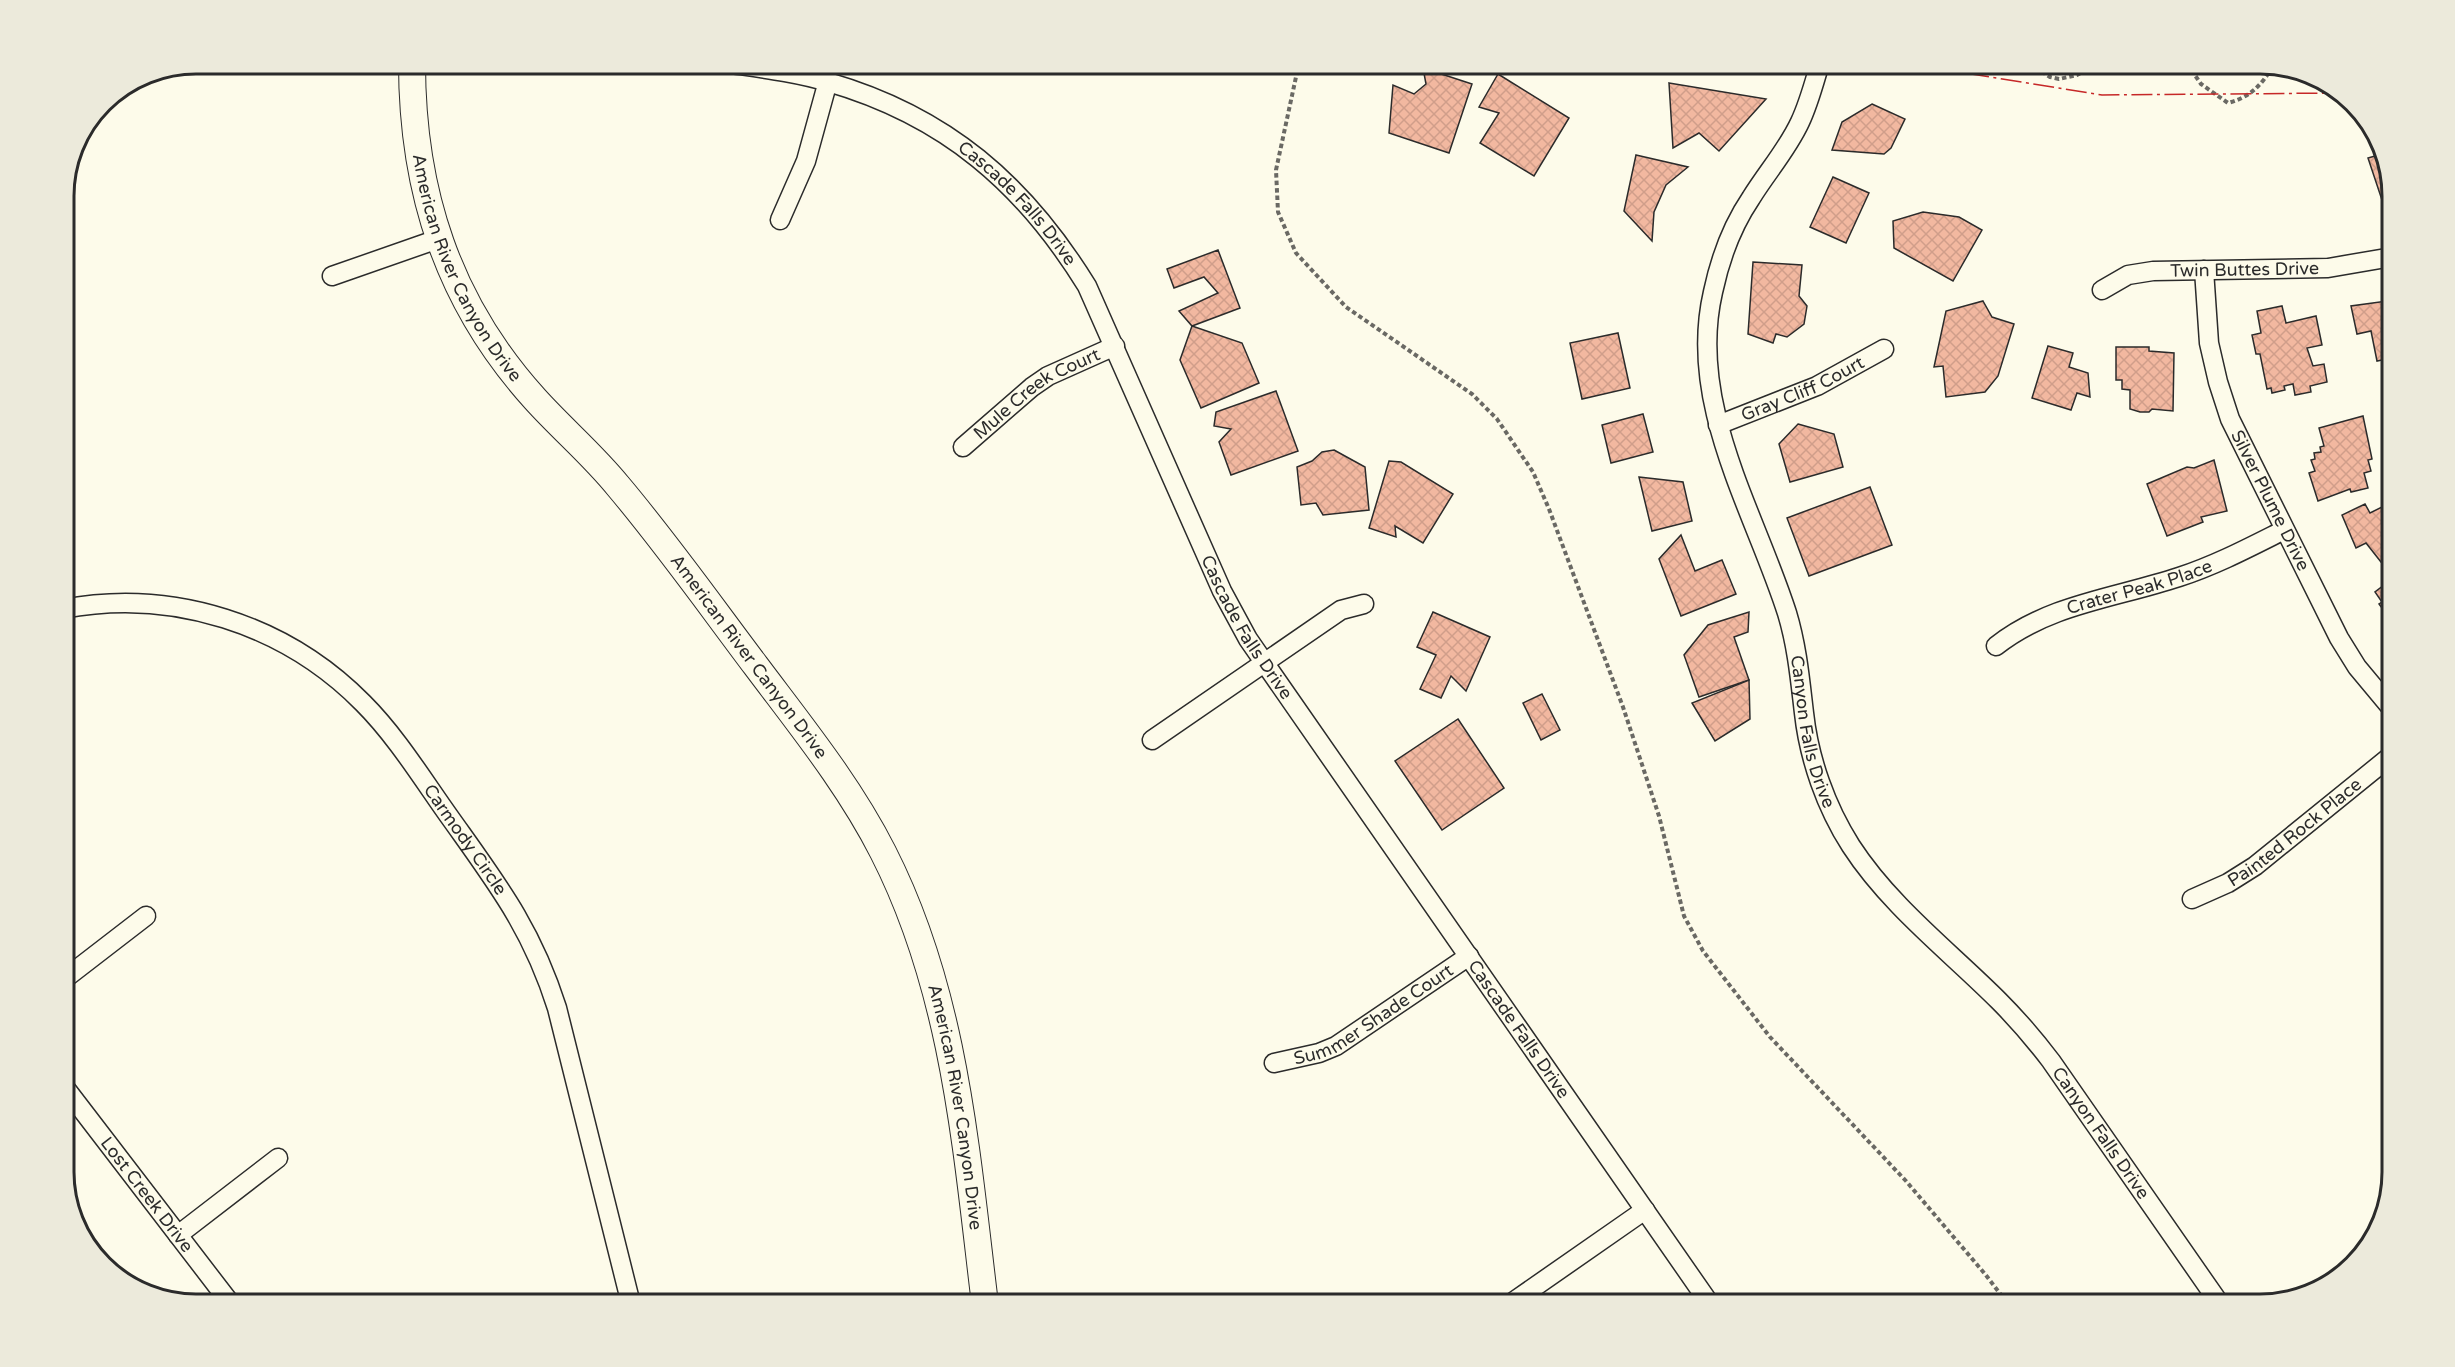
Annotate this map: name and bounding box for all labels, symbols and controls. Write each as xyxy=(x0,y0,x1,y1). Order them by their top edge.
street label: Cascade Falls Drive xyxy=(954,136,1081,269)
street label: American River Canyon Drive xyxy=(408,152,527,386)
street label: Twin Buttes Drive xyxy=(2170,257,2319,282)
street label: Mule Creek Court xyxy=(969,343,1104,444)
street label: Gray Cliff Court xyxy=(1738,351,1868,426)
street label: Silver Plume Drive xyxy=(2226,426,2315,574)
street label: American River Canyon Drive xyxy=(666,550,833,763)
street label: Cascade Falls Drive xyxy=(1196,552,1297,703)
street label: Crater Peak Place xyxy=(2064,555,2215,619)
street label: Canyon Falls Drive xyxy=(1786,654,1840,811)
street label: Painted Rock Place xyxy=(2223,773,2366,892)
street label: Carmody Circle xyxy=(419,780,512,899)
street label: Cascade Falls Drive xyxy=(1463,956,1575,1103)
street label: Summer Shade Court xyxy=(1292,959,1457,1069)
street label: American River Canyon Drive xyxy=(923,982,987,1231)
street label: Canyon Falls Drive xyxy=(2047,1063,2155,1203)
street label: Lost Creek Drive xyxy=(96,1132,198,1257)

